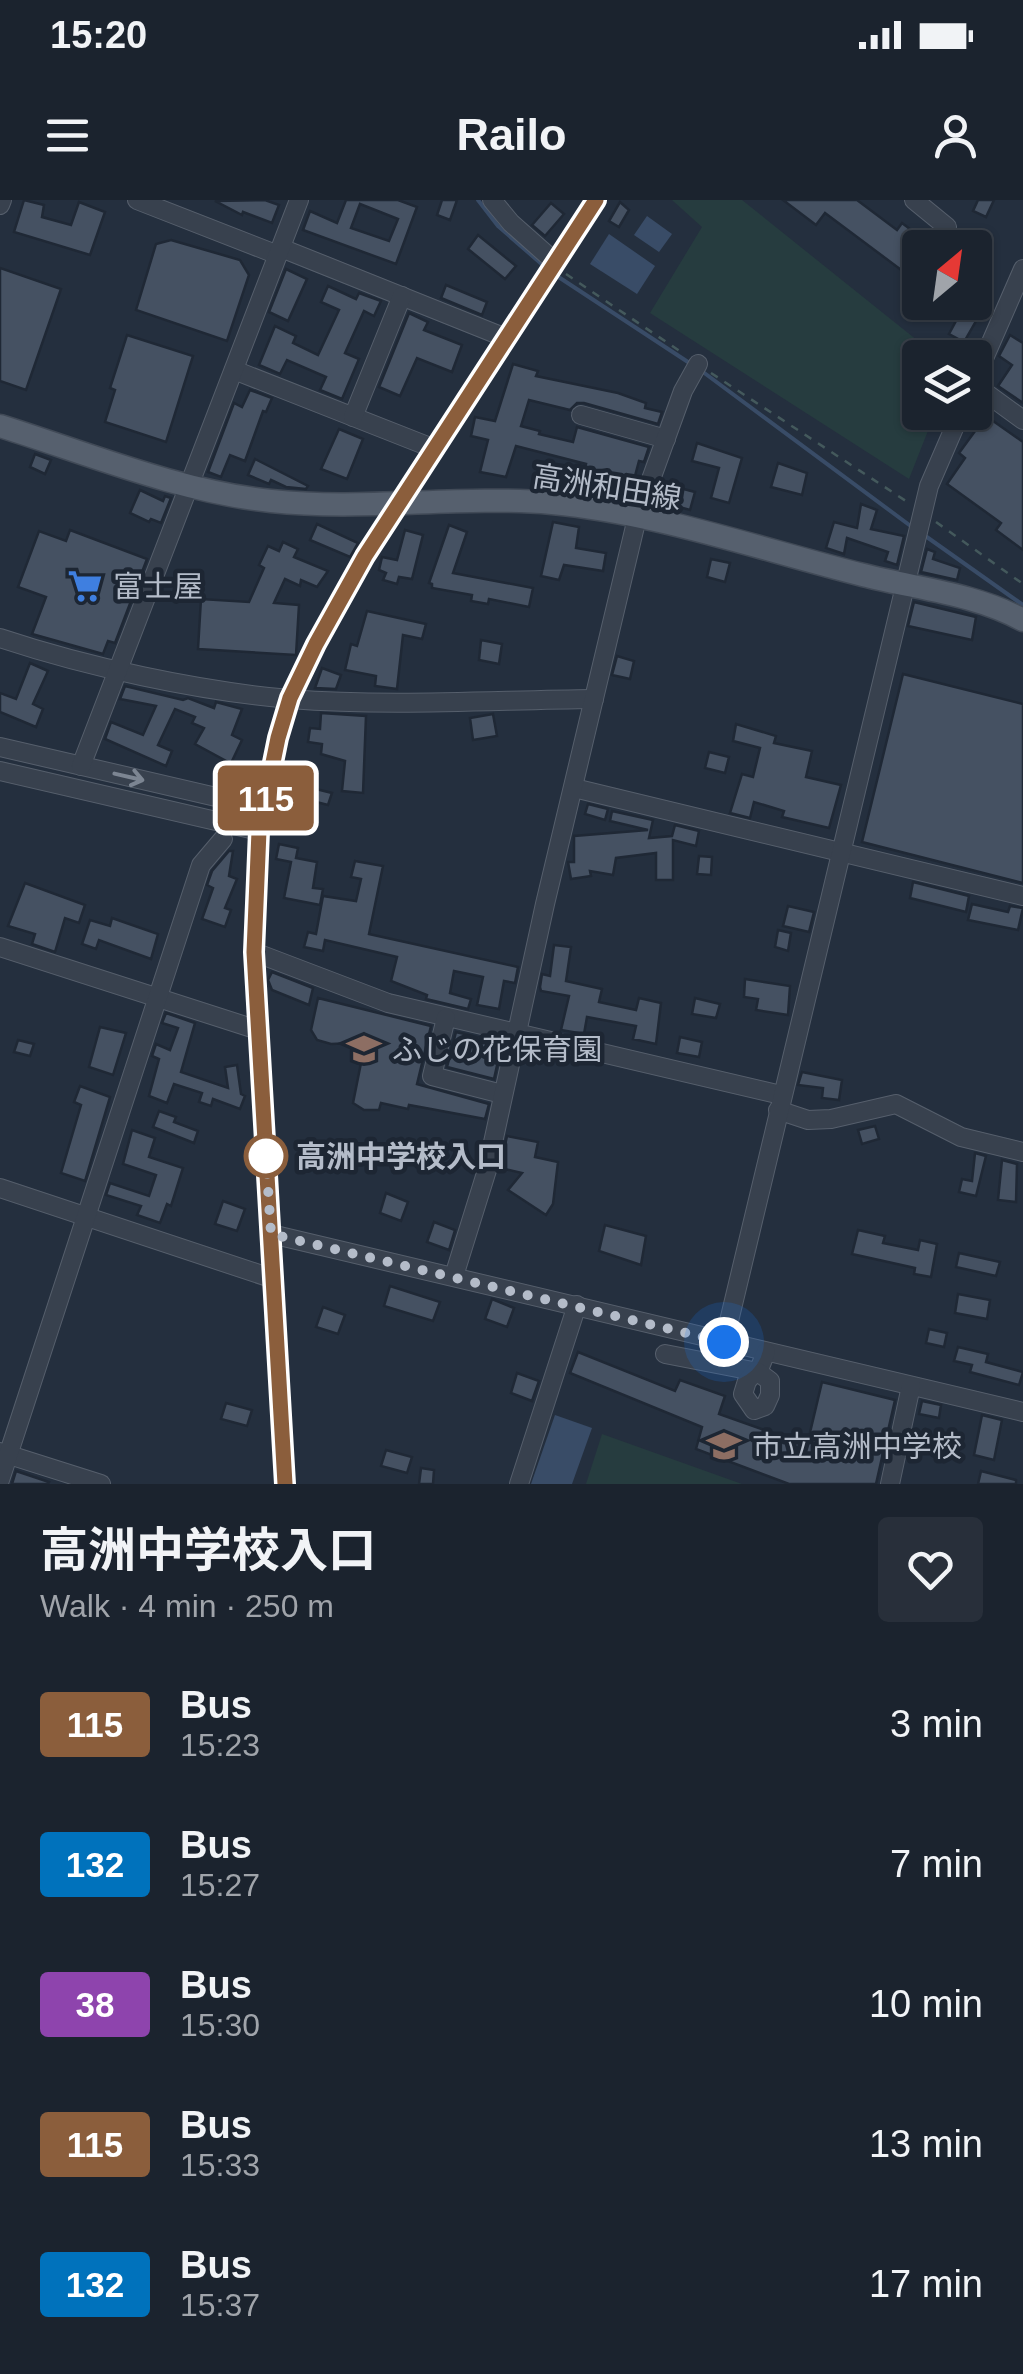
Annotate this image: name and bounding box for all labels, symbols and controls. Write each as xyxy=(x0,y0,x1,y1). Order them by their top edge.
text: 15:20 xyxy=(50,14,147,56)
icon: menu xyxy=(40,108,95,163)
icon: person xyxy=(928,108,983,163)
text: Railo xyxy=(456,109,567,160)
north arrow xyxy=(902,230,992,320)
map controls xyxy=(902,230,992,430)
button: layers xyxy=(902,340,992,430)
street label: 高洲和田線 xyxy=(530,459,684,515)
supermarket icon: 富士屋 xyxy=(66,567,104,605)
place label: 富士屋 xyxy=(113,570,203,603)
line badge: 115 xyxy=(208,766,324,830)
one-way arrow xyxy=(112,769,144,787)
text: 115 xyxy=(238,779,294,818)
school or university icon: ふじの花保育園 xyxy=(345,1030,383,1068)
place label: ふじの花保育園 xyxy=(392,1033,602,1066)
marker: 高洲中学校入口 xyxy=(245,1135,287,1177)
place label: 高洲中学校入口 xyxy=(296,1140,506,1173)
your location xyxy=(699,1317,749,1367)
school or university icon: 市立高洲中学校 xyxy=(705,1427,743,1465)
place label: 市立高洲中学校 xyxy=(752,1430,962,1463)
button: heart xyxy=(878,1517,983,1622)
text: 高洲中学校入口 xyxy=(40,1524,376,1577)
text: Walk · 4 min · 250 m xyxy=(40,1588,334,1624)
text: Bus xyxy=(180,1684,252,1726)
text: 3 min xyxy=(890,1703,983,1745)
text: 115 xyxy=(67,1705,123,1744)
text: 15:23 xyxy=(180,1727,260,1763)
text: Bus xyxy=(180,1824,252,1866)
text: 7 min xyxy=(890,1843,983,1885)
text: 132 xyxy=(66,1845,124,1884)
text: 15:27 xyxy=(180,1867,260,1903)
text: Bus xyxy=(180,1964,252,2006)
text: 10 min xyxy=(869,1983,983,2025)
text: 38 xyxy=(76,1985,114,2024)
text: 15:30 xyxy=(180,2007,260,2043)
text: Bus xyxy=(180,2104,252,2146)
text: 13 min xyxy=(869,2123,983,2165)
text: 115 xyxy=(67,2125,123,2164)
text: 15:33 xyxy=(180,2147,260,2183)
text: Bus xyxy=(180,2244,252,2286)
text: 17 min xyxy=(869,2263,983,2305)
text: 132 xyxy=(66,2265,124,2304)
text: 15:37 xyxy=(180,2287,260,2323)

